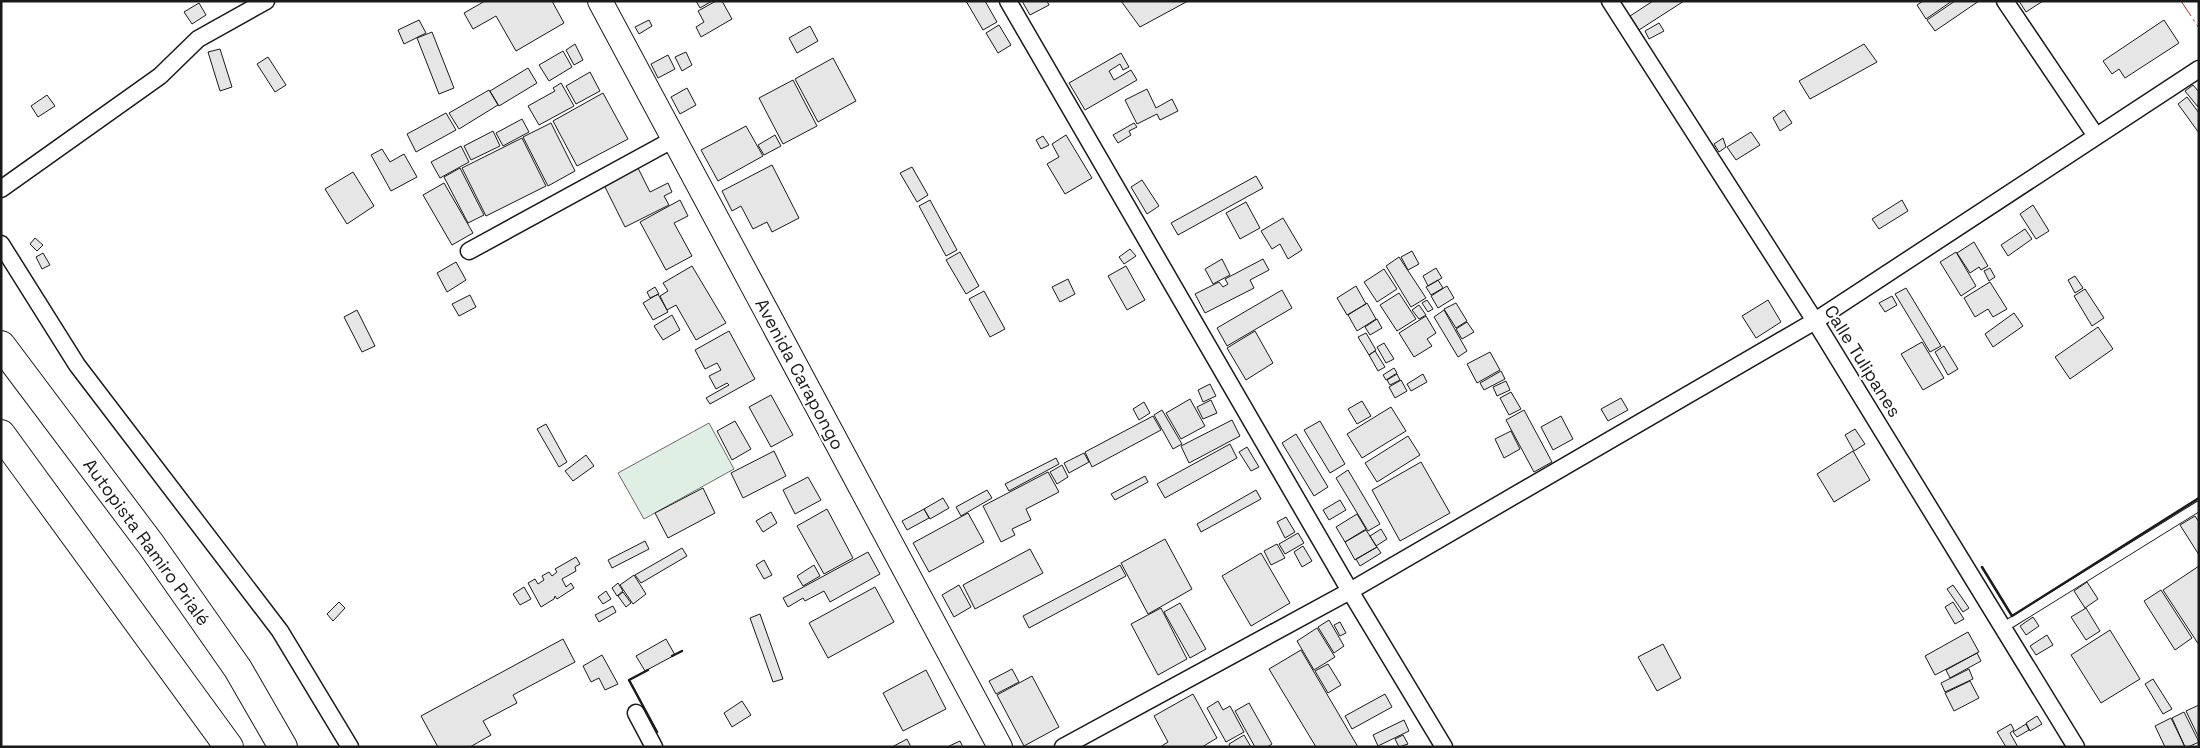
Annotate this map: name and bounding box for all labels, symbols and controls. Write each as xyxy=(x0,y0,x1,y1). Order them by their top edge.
street label: Avenida Carapongo xyxy=(750,294,850,454)
street label: Calle Tulipanes xyxy=(1819,301,1907,421)
street label: Autopista Ramiro Prialé xyxy=(79,454,215,630)

